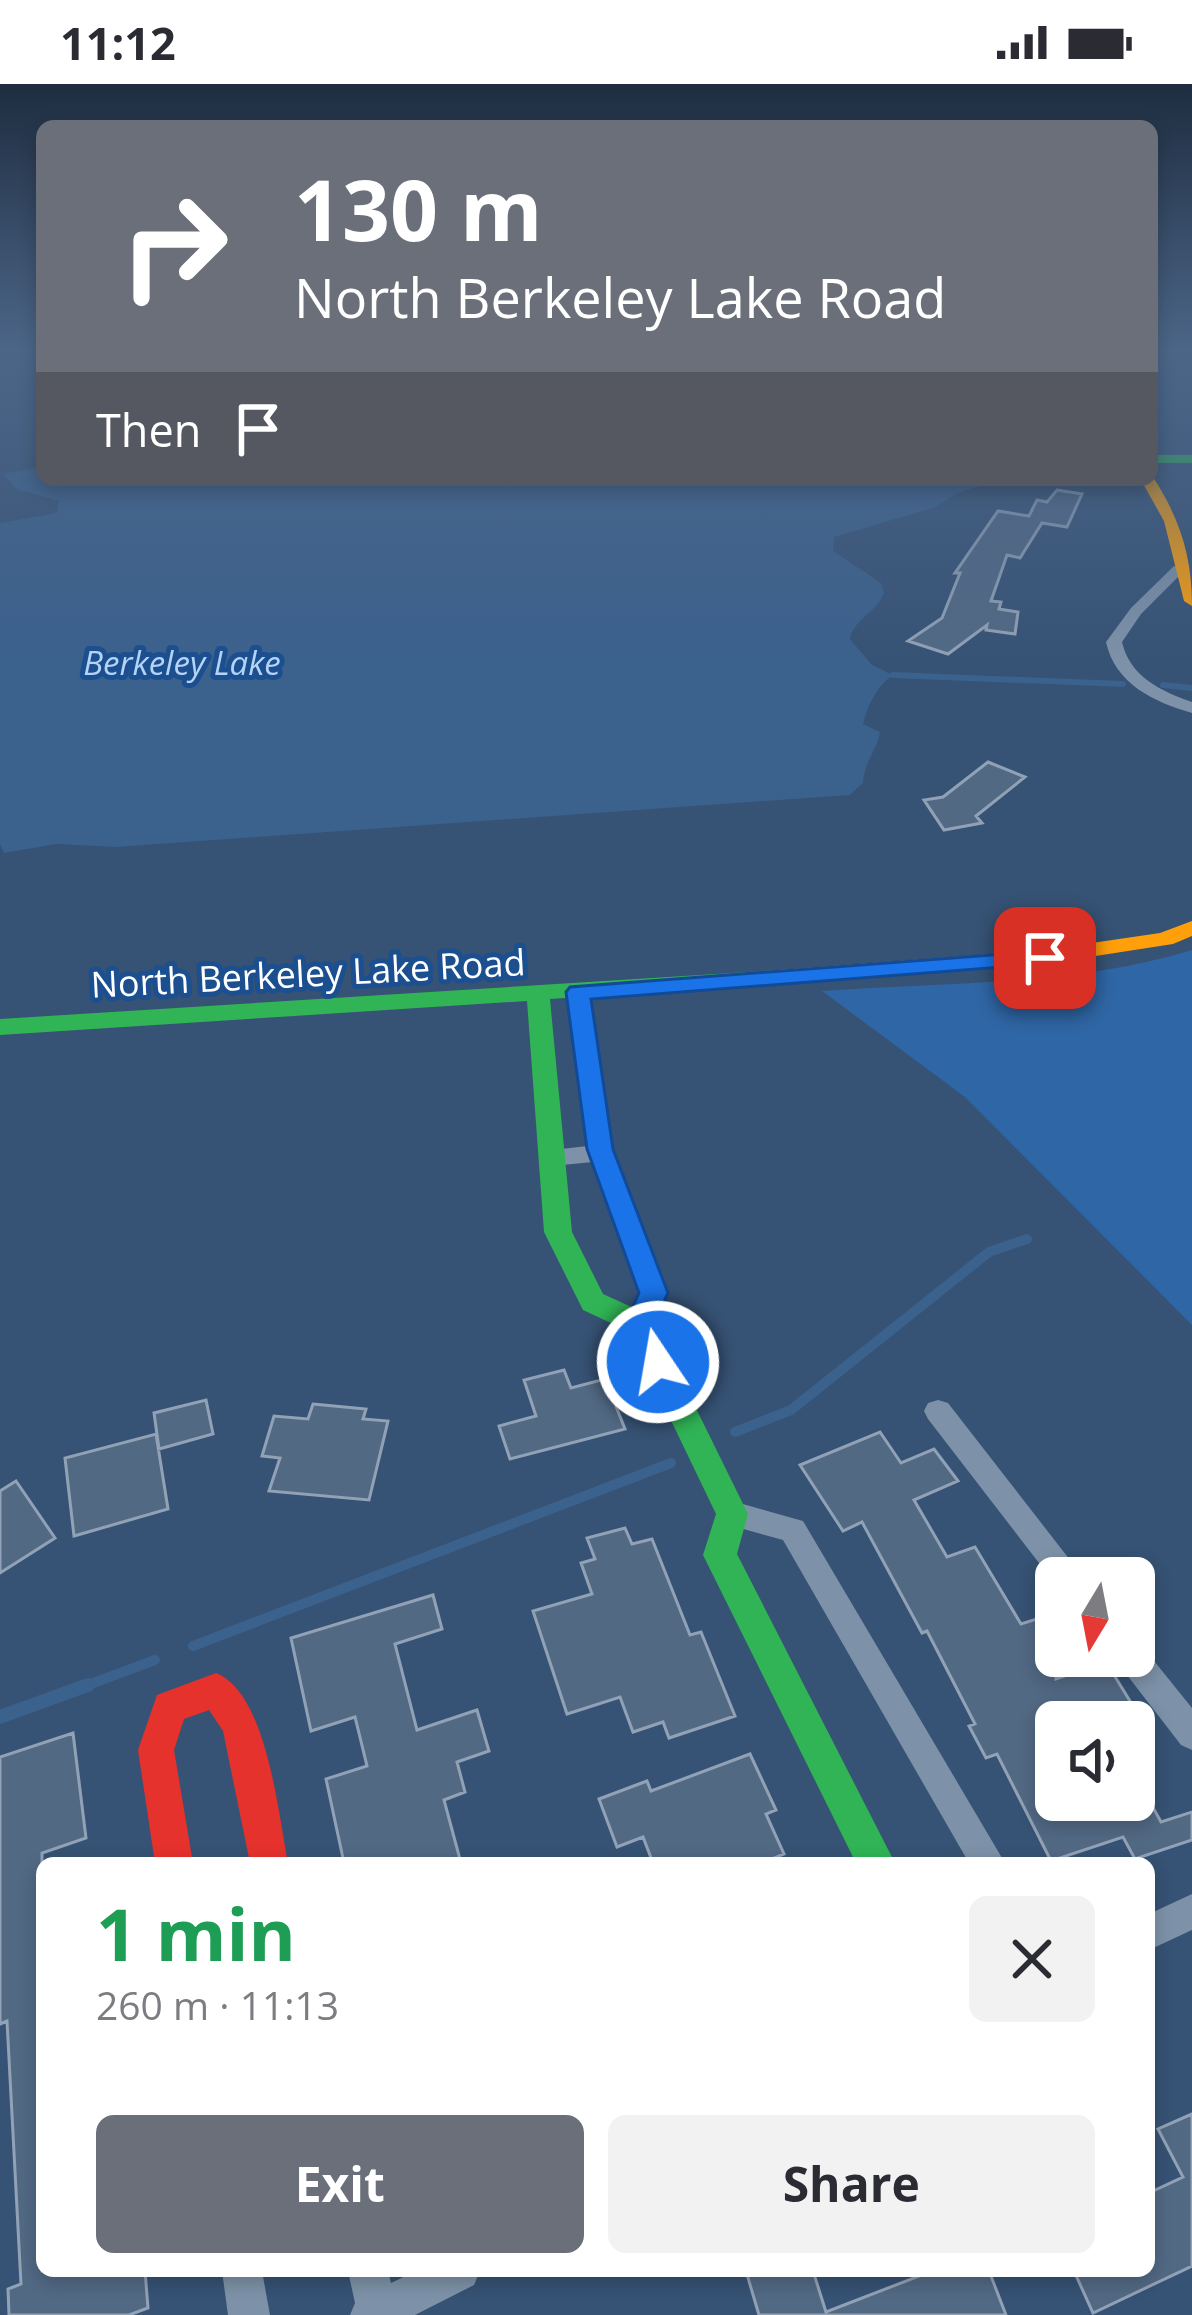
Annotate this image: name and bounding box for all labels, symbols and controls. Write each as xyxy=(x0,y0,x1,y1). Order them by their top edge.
text: 11:12 xyxy=(60,12,176,73)
text: 130 m xyxy=(294,151,542,266)
icon: right xyxy=(96,168,252,324)
text: North Berkeley Lake Road xyxy=(294,260,946,334)
icon: arrive xyxy=(225,396,291,462)
text: Then xyxy=(96,399,201,460)
water label: Berkeley Lake xyxy=(83,640,281,685)
pin xyxy=(994,907,1096,1009)
icon: arrive xyxy=(1012,925,1078,991)
street label: North Berkeley Lake Road xyxy=(90,937,526,1009)
position arrow xyxy=(595,1299,721,1425)
north arrow xyxy=(1035,1557,1155,1677)
map controls xyxy=(1035,1557,1155,1821)
button: sound xyxy=(1035,1701,1155,1821)
text: 1 min xyxy=(96,1884,296,1982)
button: close xyxy=(969,1896,1095,2022)
text: 260 m · 11:13 xyxy=(96,1978,339,2031)
button: Exit xyxy=(96,2115,584,2253)
button: Share xyxy=(608,2115,1095,2253)

